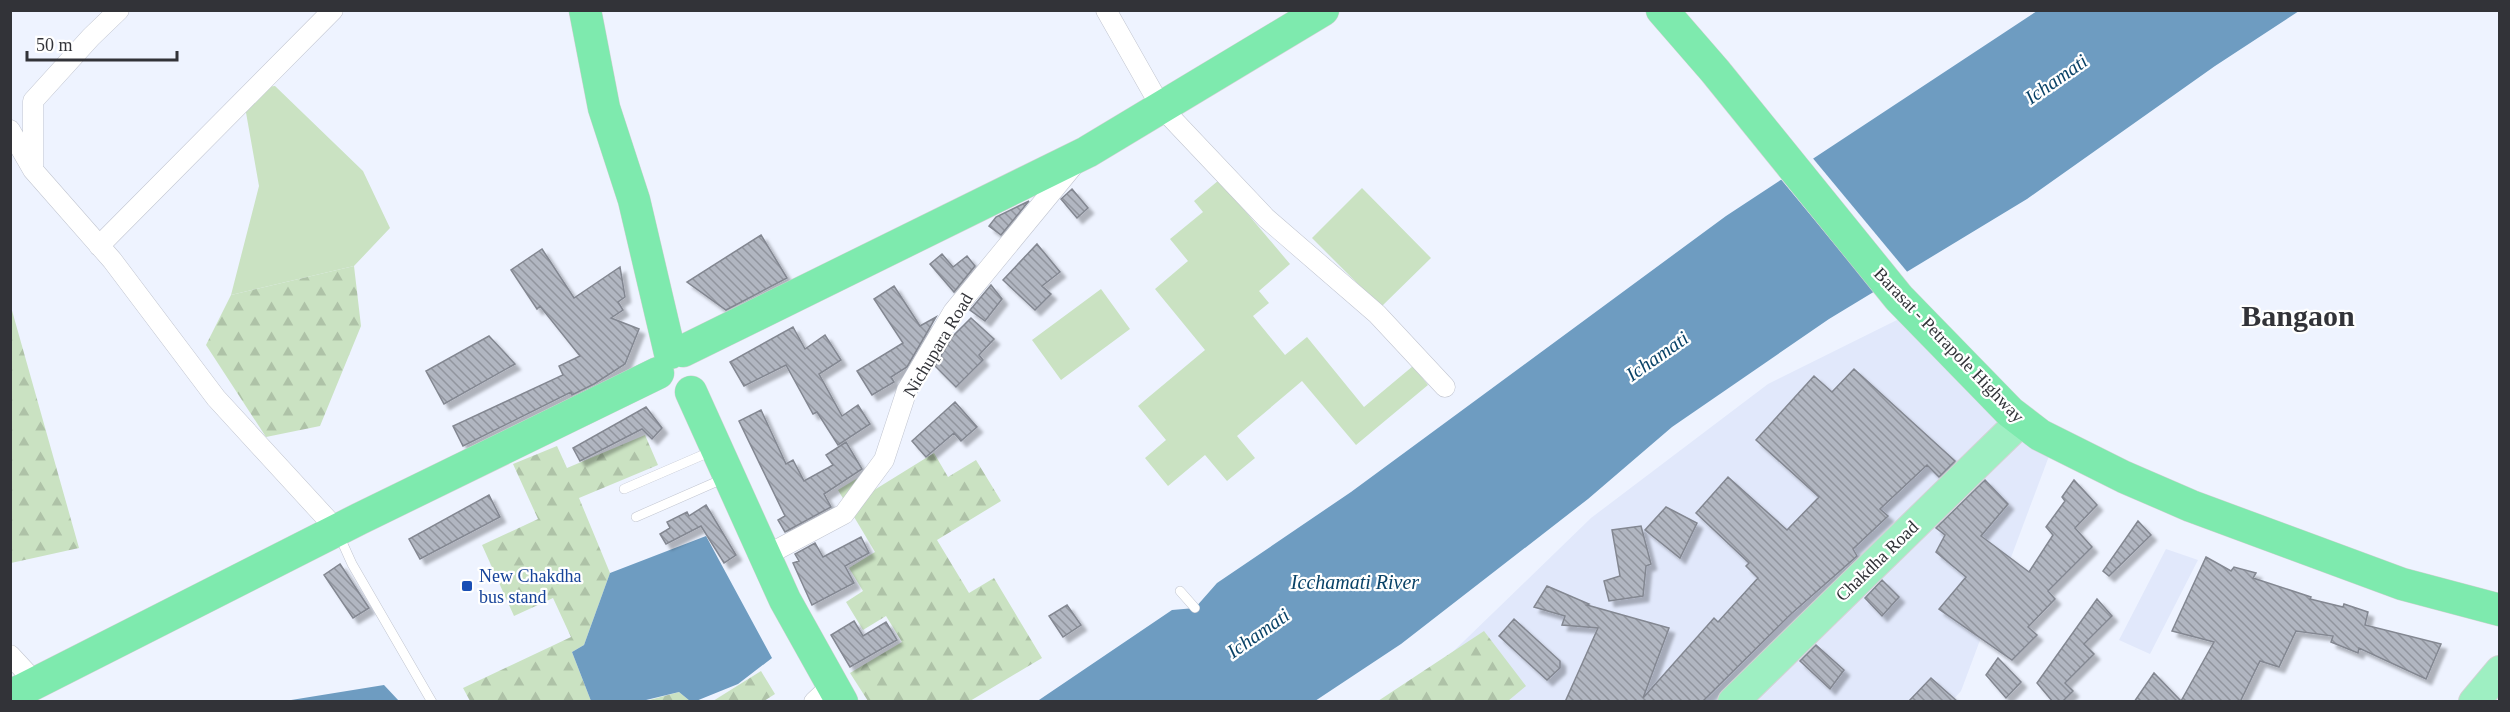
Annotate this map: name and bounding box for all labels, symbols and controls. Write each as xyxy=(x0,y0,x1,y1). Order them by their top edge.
scale bar xyxy=(27,24,177,62)
text: 50 m xyxy=(36,35,73,55)
water label: Ichamati xyxy=(2020,50,2091,109)
street label: Barasat - Petrapole Highway xyxy=(1870,263,2028,427)
street label: Nichupara Road xyxy=(899,290,977,400)
district label: Bangaon xyxy=(2241,299,2355,332)
water label: Ichamati xyxy=(1621,327,1692,386)
street label: Chakdha Road xyxy=(1832,517,1922,605)
place label: New Chakdha bus stand xyxy=(479,566,581,607)
water label: Icchamati River xyxy=(1290,571,1419,593)
marker: New Chakdha bus stand xyxy=(460,579,474,593)
water label: Ichamati xyxy=(1222,604,1293,663)

